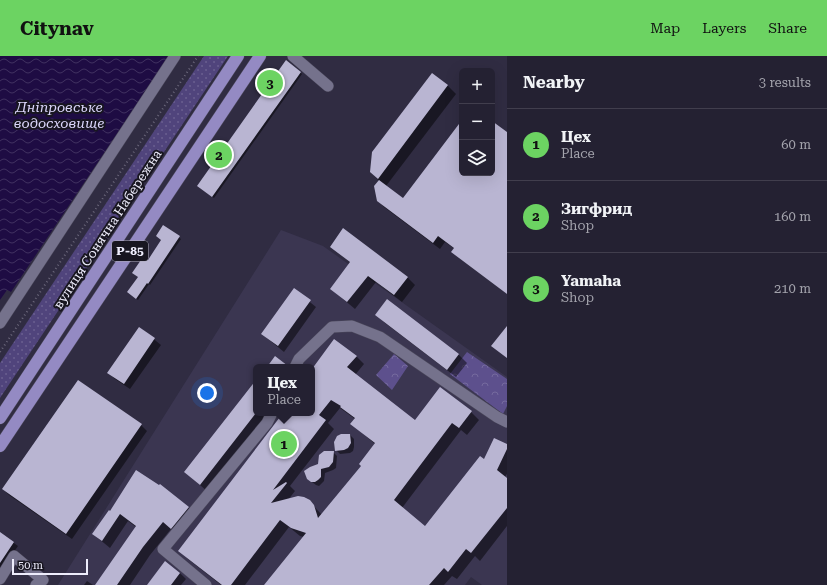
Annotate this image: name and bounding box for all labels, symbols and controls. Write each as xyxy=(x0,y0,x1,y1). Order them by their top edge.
text: Citynav xyxy=(20,17,94,40)
text: Map xyxy=(650,20,680,36)
text: Layers xyxy=(702,20,746,36)
text: Share xyxy=(768,20,807,36)
pin: 3 xyxy=(257,68,283,98)
map controls xyxy=(459,68,495,176)
button: + xyxy=(459,68,495,104)
text: Nearby xyxy=(523,72,585,92)
text: 3 results xyxy=(759,75,811,90)
water label: Дніпровське водосховище xyxy=(14,99,104,131)
button: − xyxy=(459,104,495,140)
text: Цех xyxy=(561,128,591,146)
text: 1 xyxy=(532,137,540,152)
text: 60 m xyxy=(781,137,811,152)
pin: 2 xyxy=(206,140,232,170)
button: layers xyxy=(459,140,495,176)
text: Place xyxy=(561,146,595,161)
street label: вулиця Сонячна Набережна xyxy=(50,147,165,312)
text: Зигфрид xyxy=(561,200,632,218)
text: 2 xyxy=(532,209,540,224)
text: 160 m xyxy=(774,209,811,224)
text: Shop xyxy=(561,218,594,233)
road number: Р-85 xyxy=(112,241,148,261)
text: Yamaha xyxy=(561,272,621,290)
text: 3 xyxy=(532,281,540,296)
text: 210 m xyxy=(774,281,811,296)
text: Shop xyxy=(561,290,594,305)
popup xyxy=(253,364,315,416)
text: Цех xyxy=(267,374,297,392)
your location xyxy=(197,383,217,403)
text: Place xyxy=(267,392,301,407)
pin: 1 xyxy=(271,429,297,459)
scale bar xyxy=(12,557,88,576)
text: 50 m xyxy=(18,559,43,572)

